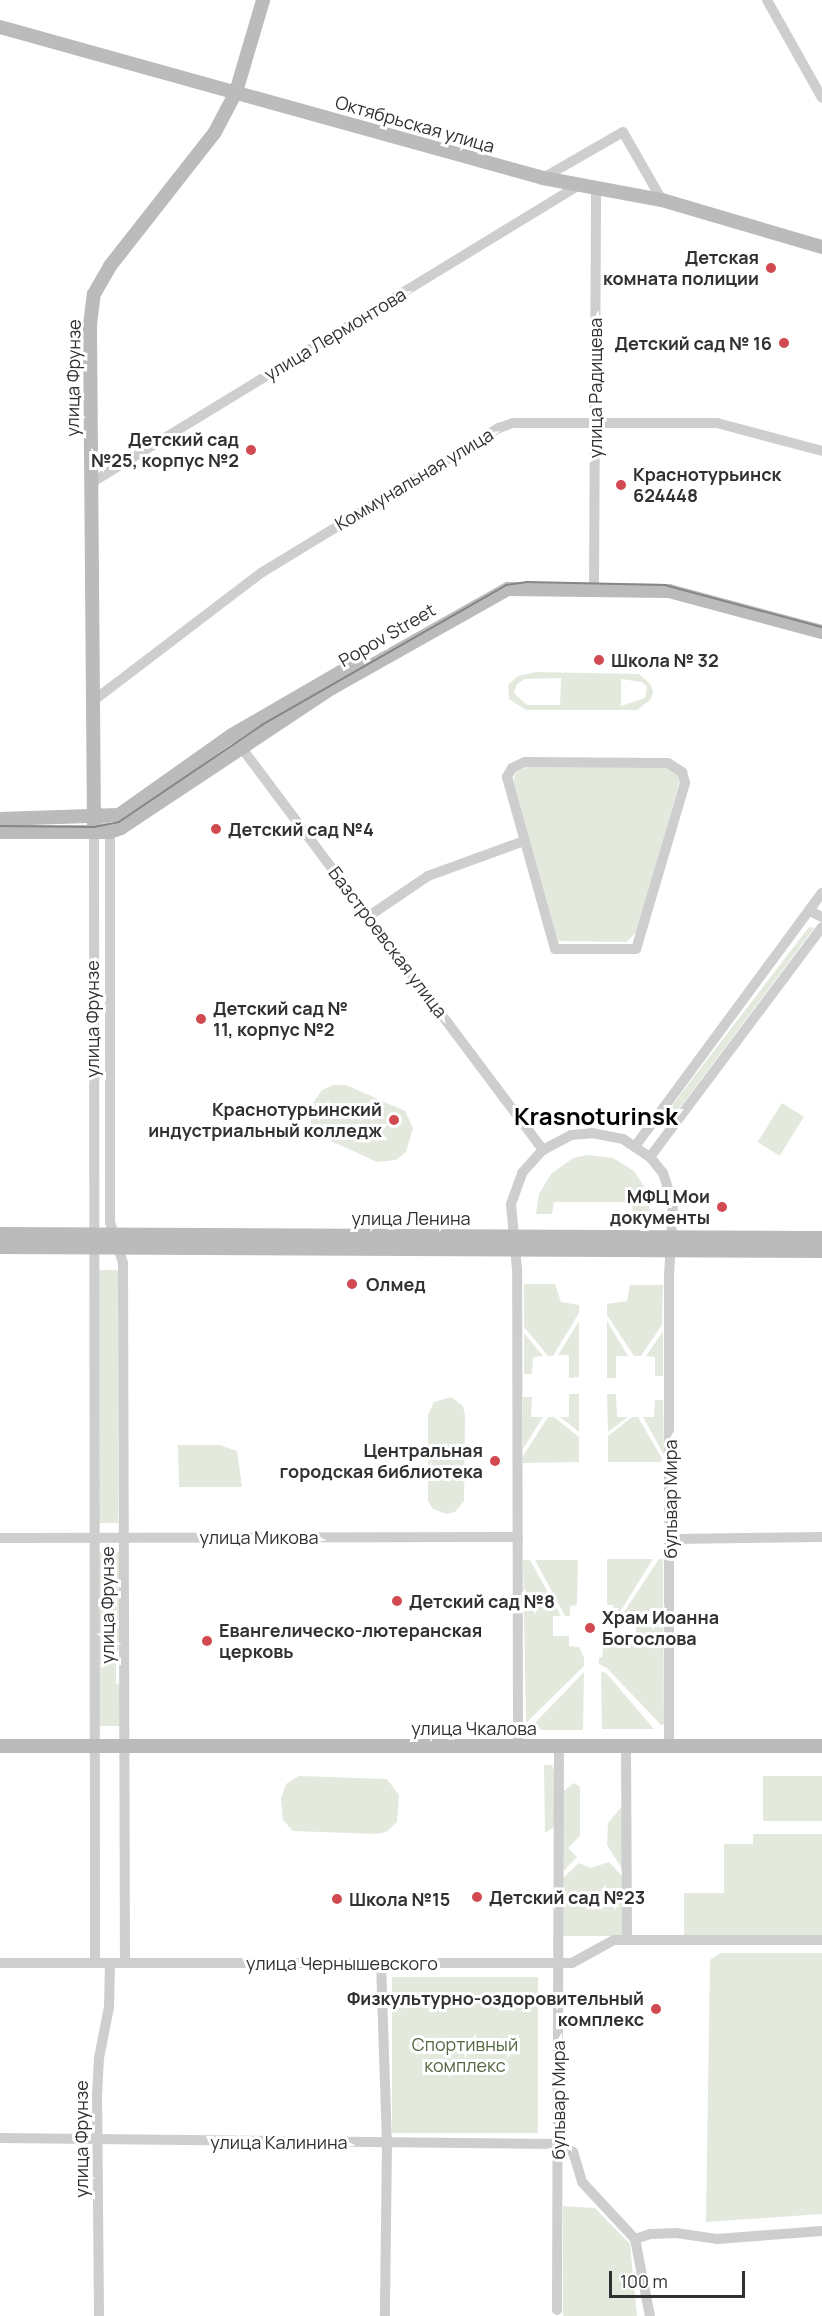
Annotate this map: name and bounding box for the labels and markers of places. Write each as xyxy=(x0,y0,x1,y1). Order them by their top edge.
place label: Детская комната полиции xyxy=(603,247,759,290)
marker: Детская комната полиции xyxy=(764,261,778,275)
place label: Детский сад № 16 xyxy=(614,332,772,354)
marker: Детский сад № 16 xyxy=(777,336,791,350)
place label: Детский сад №25, корпус №2 xyxy=(91,429,239,472)
marker: Детский сад №25, корпус №2 xyxy=(244,443,258,457)
place label: Краснотурьинск 624448 xyxy=(633,464,781,506)
marker: Краснотурьинск 624448 xyxy=(614,478,628,492)
place label: Школа № 32 xyxy=(611,649,719,671)
marker: Школа № 32 xyxy=(592,653,606,667)
place label: Детский сад №4 xyxy=(228,818,374,840)
marker: Детский сад №4 xyxy=(209,822,223,836)
place label: Детский сад № 11, корпус №2 xyxy=(213,998,348,1040)
marker: Детский сад № 11, корпус №2 xyxy=(194,1012,208,1026)
place label: Краснотурьинский индустриальный колледж xyxy=(148,1099,382,1142)
marker: Краснотурьинский индустриальный колледж xyxy=(387,1113,401,1127)
place label: МФЦ Мои документы xyxy=(610,1186,710,1228)
marker: МФЦ Мои документы xyxy=(715,1200,729,1214)
place label: Олмед xyxy=(366,1273,426,1295)
marker: Олмед xyxy=(343,1275,361,1293)
place label: Центральная городская библиотека xyxy=(280,1440,483,1482)
marker: Центральная городская библиотека xyxy=(488,1454,502,1468)
place label: Детский сад №8 xyxy=(409,1590,555,1612)
marker: Детский сад №8 xyxy=(390,1594,404,1608)
place label: Храм Иоанна Богослова xyxy=(602,1607,719,1650)
place label: Евангелическо-лютеранская церковь xyxy=(219,1620,482,1662)
marker: Храм Иоанна Богослова xyxy=(583,1621,597,1635)
marker: Евангелическо-лютеранская церковь xyxy=(200,1634,214,1648)
place label: Детский сад №23 xyxy=(489,1886,645,1908)
place label: Школа №15 xyxy=(349,1888,450,1910)
marker: Детский сад №23 xyxy=(470,1890,484,1904)
marker: Школа №15 xyxy=(330,1892,344,1906)
place label: Физкультурно-оздоровительный комплекс xyxy=(347,1988,644,2030)
marker: Физкультурно-оздоровительный комплекс xyxy=(649,2002,663,2016)

